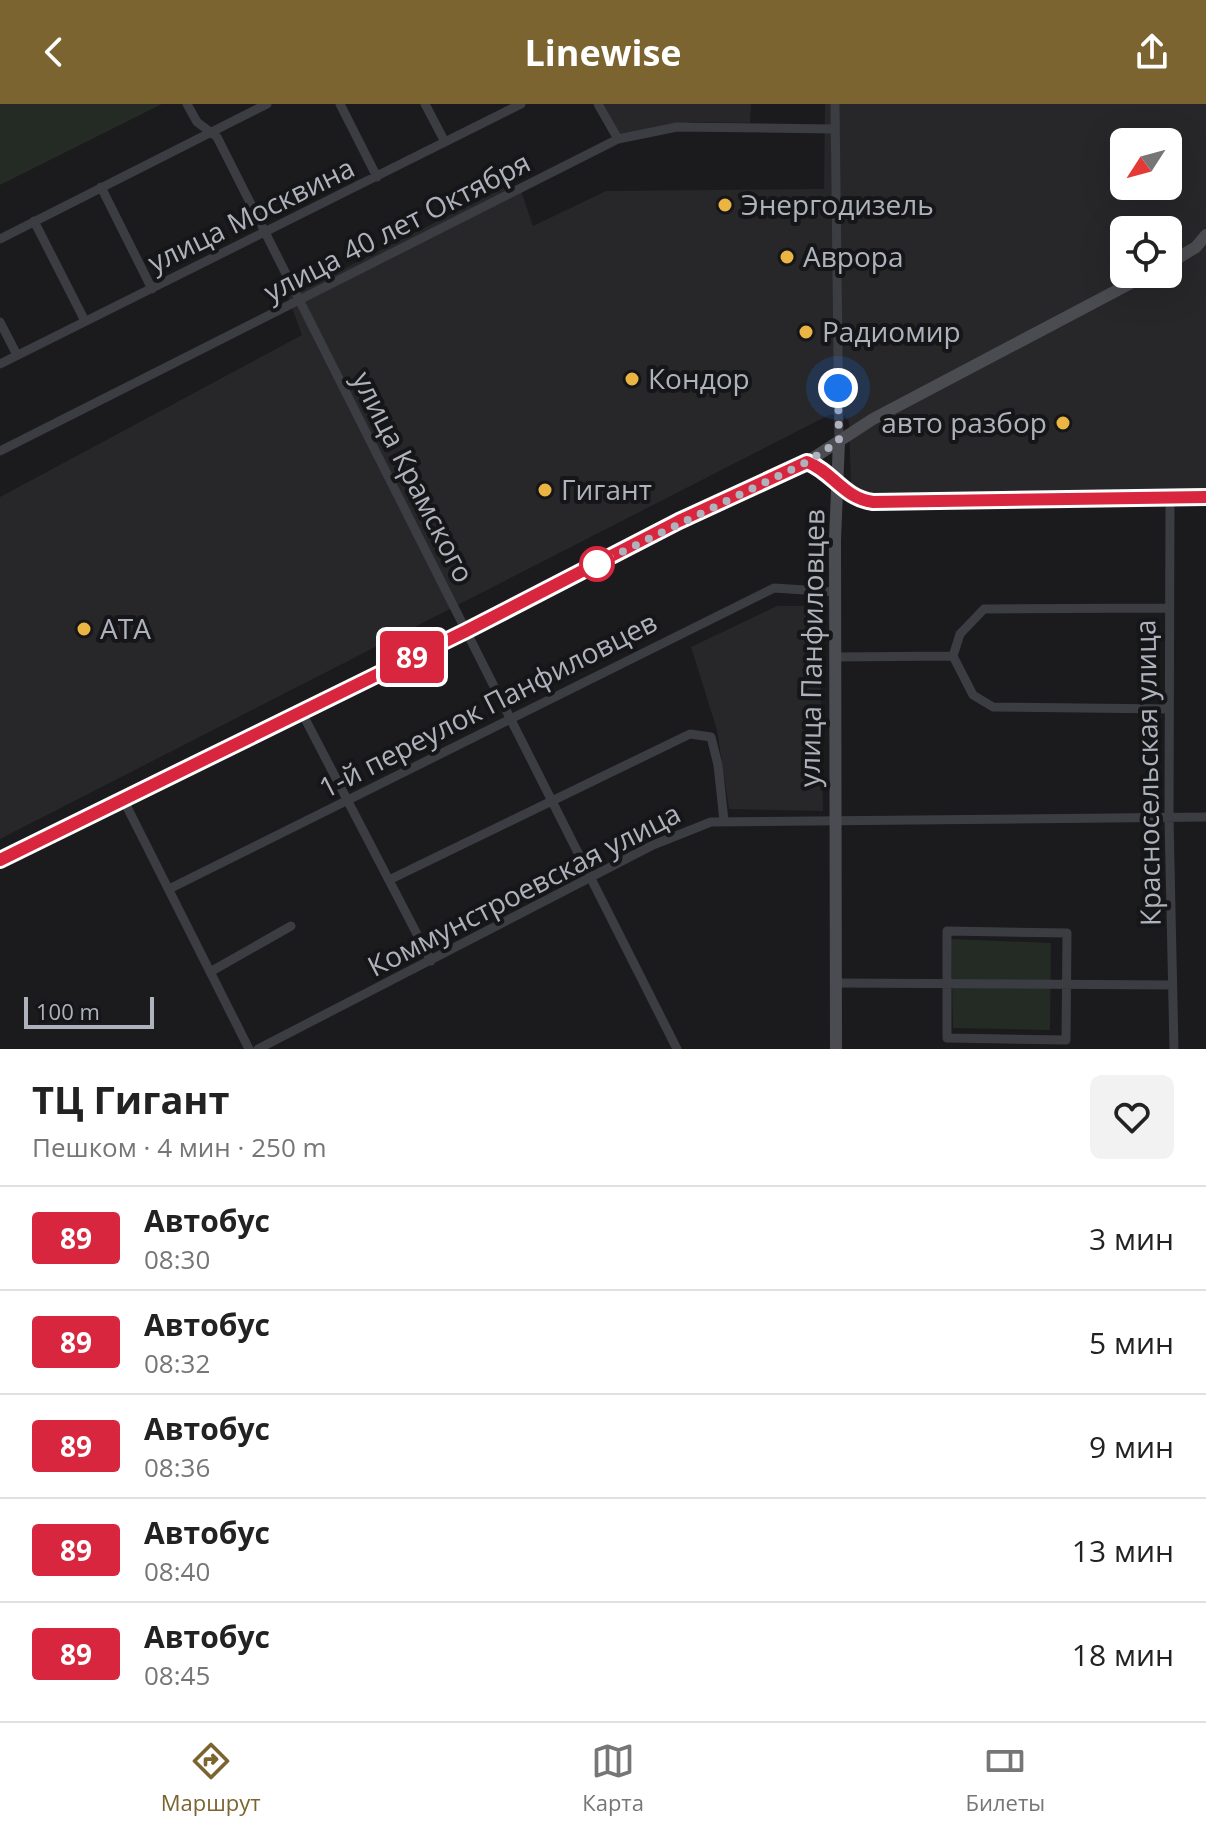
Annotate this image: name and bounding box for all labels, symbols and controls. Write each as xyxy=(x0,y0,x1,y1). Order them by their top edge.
text: Linewise xyxy=(524,28,682,77)
icon: back xyxy=(32,30,76,74)
icon: share xyxy=(1130,30,1174,74)
north arrow xyxy=(1110,128,1182,200)
map controls xyxy=(1110,128,1182,288)
street label: улица 40 лет Октября xyxy=(257,142,536,310)
street label: улица Москвина xyxy=(141,148,360,281)
place label: Энергодизель xyxy=(741,185,934,223)
marker: Энергодизель xyxy=(716,196,734,214)
button: locate xyxy=(1110,216,1182,288)
place label: Аврора xyxy=(803,237,903,275)
marker: Аврора xyxy=(778,248,796,266)
place label: Радиомир xyxy=(822,312,961,350)
marker: Радиомир xyxy=(797,323,815,341)
place label: Кондор xyxy=(648,359,750,397)
street label: улица Крамского xyxy=(344,364,484,589)
your location xyxy=(818,368,858,408)
marker: Кондор xyxy=(623,370,641,388)
place label: авто разбор xyxy=(881,403,1047,441)
marker: авто разбор xyxy=(1054,414,1072,432)
place label: Гигант xyxy=(561,470,652,508)
marker: Гигант xyxy=(536,481,554,499)
street label: улица Панфиловцев xyxy=(790,509,832,787)
unlabelled marker xyxy=(580,547,614,581)
street label: 1-й переулок Панфиловцев xyxy=(312,602,663,806)
place label: АТА xyxy=(100,609,151,647)
street label: Красносельская улица xyxy=(1125,619,1169,927)
marker: АТА xyxy=(75,620,93,638)
line badge: 89 xyxy=(376,631,448,683)
text: 89 xyxy=(396,638,428,676)
street label: Коммунстроевская улица xyxy=(361,794,686,985)
scale bar xyxy=(24,993,154,1029)
text: 100 m xyxy=(36,996,100,1026)
text: ТЦ Гигант xyxy=(32,1073,230,1125)
button: heart xyxy=(1090,1075,1174,1159)
text: Пешком · 4 мин · 250 m xyxy=(32,1129,327,1165)
text: Автобус xyxy=(144,1200,270,1241)
text: 3 мин xyxy=(1089,1218,1174,1259)
text: 89 xyxy=(60,1219,92,1257)
text: 08:30 xyxy=(144,1241,210,1277)
text: Автобус xyxy=(144,1304,270,1345)
text: 5 мин xyxy=(1089,1322,1174,1363)
text: 89 xyxy=(60,1323,92,1361)
text: 08:32 xyxy=(144,1345,210,1381)
text: Автобус xyxy=(144,1408,270,1449)
text: 9 мин xyxy=(1089,1426,1174,1467)
text: 89 xyxy=(60,1427,92,1465)
text: 08:36 xyxy=(144,1449,210,1485)
text: Автобус xyxy=(144,1512,270,1553)
text: 13 мин xyxy=(1072,1530,1174,1571)
text: 89 xyxy=(60,1531,92,1569)
text: 08:40 xyxy=(144,1553,210,1589)
text: Автобус xyxy=(144,1616,270,1657)
text: 18 мин xyxy=(1072,1634,1174,1675)
text: 89 xyxy=(60,1635,92,1673)
text: 08:45 xyxy=(144,1657,210,1693)
tab: Маршрут xyxy=(161,1739,261,1817)
tab: Карта xyxy=(582,1739,644,1817)
tab: Билеты xyxy=(966,1739,1045,1817)

